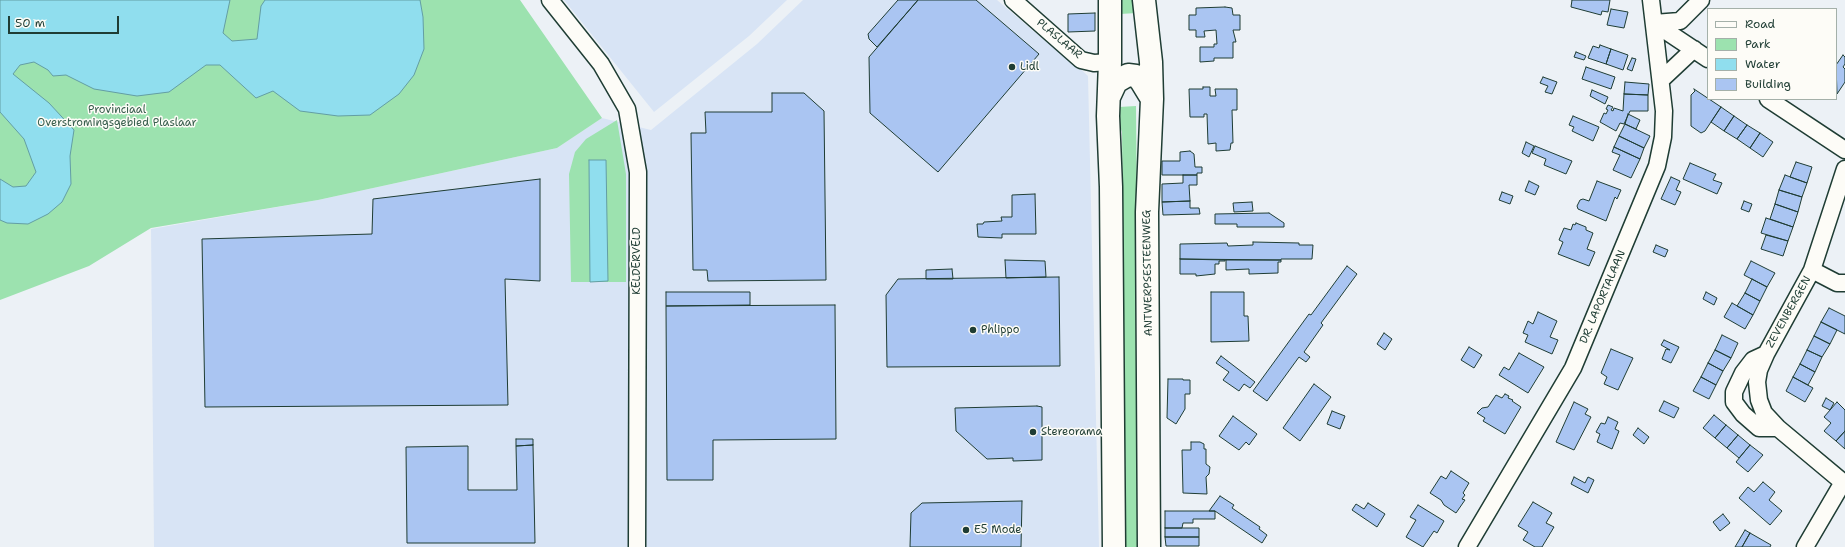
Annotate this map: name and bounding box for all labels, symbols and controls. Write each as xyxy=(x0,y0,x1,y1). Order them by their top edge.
scale bar xyxy=(10,8,121,34)
legend xyxy=(1707,8,1837,100)
text: 50 m xyxy=(15,15,45,31)
street label: PLASLAAR xyxy=(1034,16,1084,62)
text: Road xyxy=(1745,16,1775,32)
text: Park xyxy=(1745,36,1771,52)
text: Water xyxy=(1745,56,1780,72)
place label: Lidl xyxy=(1020,60,1039,74)
marker: Lidl xyxy=(1007,62,1017,72)
text: Building xyxy=(1745,76,1791,92)
park label: Provinciaal Overstromingsgebied Plaslaar xyxy=(37,103,197,129)
street label: ANTWERPSESTEENWEG xyxy=(1140,210,1156,336)
street label: KELDERVELD xyxy=(630,227,644,295)
street label: DR. LAPORTALAAN xyxy=(1577,248,1629,346)
street label: ZEVENBERGEN xyxy=(1764,274,1814,350)
place label: Phlippo xyxy=(981,323,1019,337)
marker: Phlippo xyxy=(968,325,978,335)
place label: Stereorama xyxy=(1041,425,1102,439)
marker: Stereorama xyxy=(1028,427,1038,437)
place label: E5 Mode xyxy=(974,523,1022,537)
marker: E5 Mode xyxy=(961,525,971,535)

